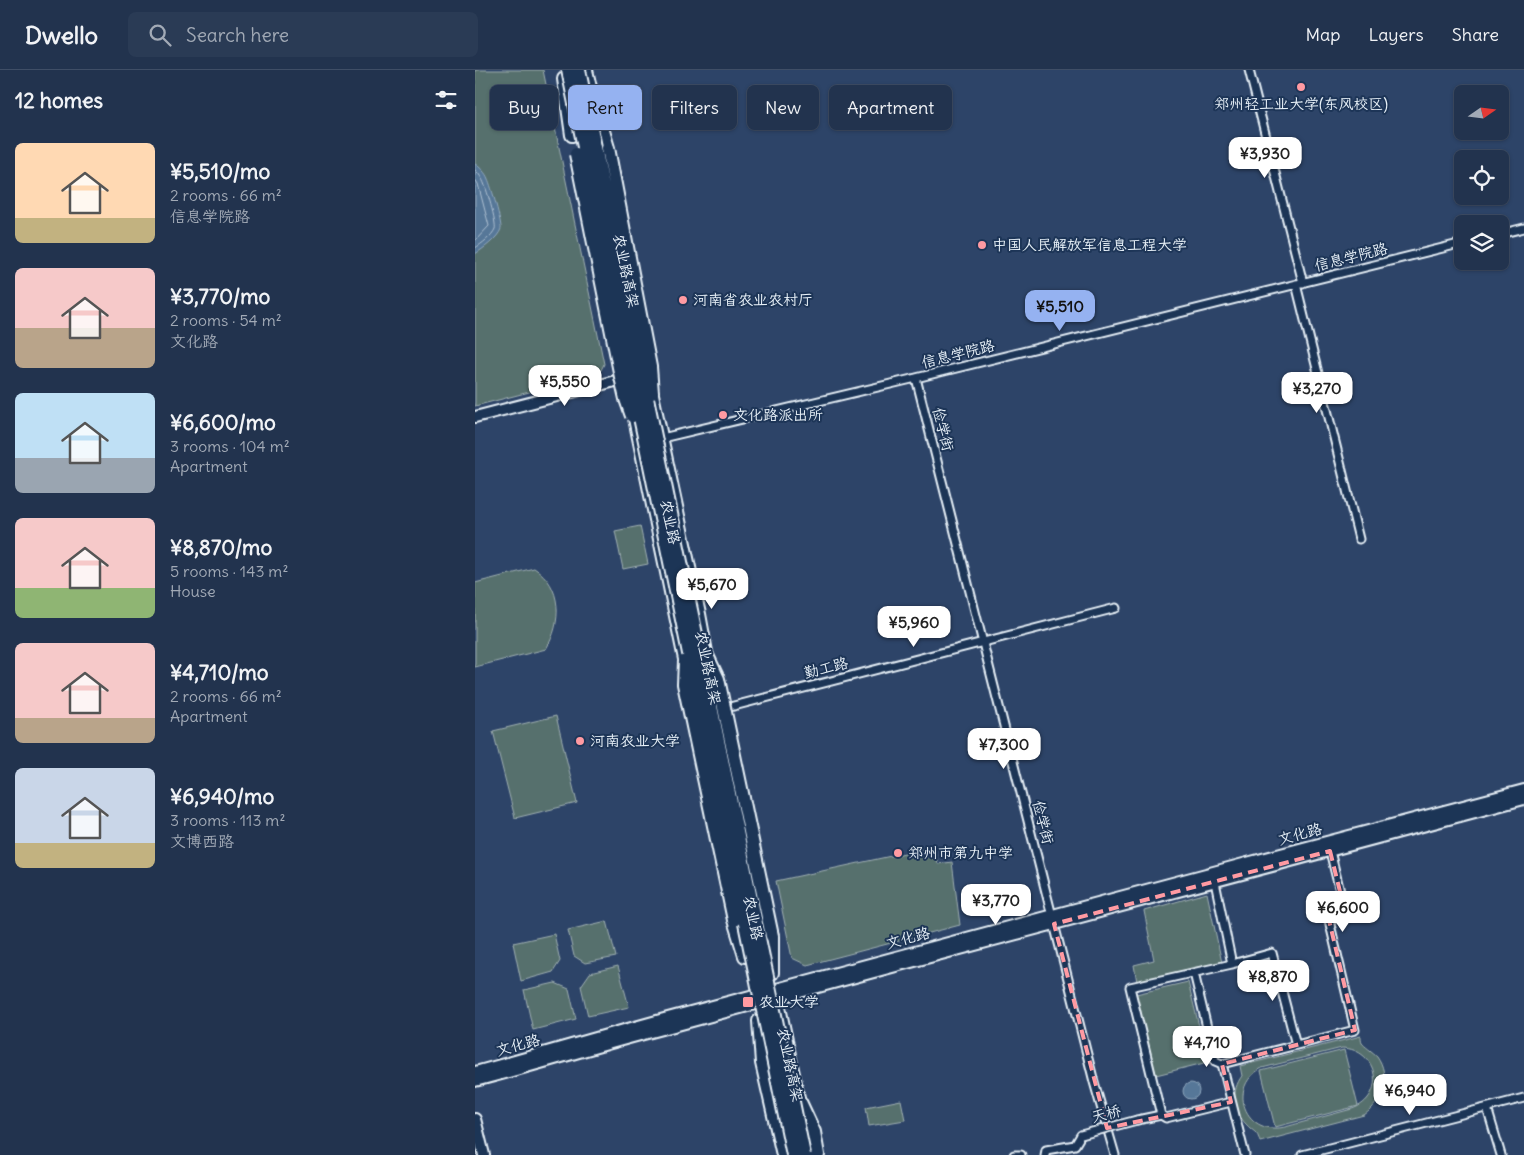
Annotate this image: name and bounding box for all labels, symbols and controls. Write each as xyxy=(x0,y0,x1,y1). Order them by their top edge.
search box xyxy=(128,12,478,57)
text: Dwello xyxy=(25,20,98,50)
icon: search xyxy=(146,21,174,49)
text: Search here xyxy=(186,23,289,47)
text: Map xyxy=(1305,23,1340,46)
text: Layers xyxy=(1368,23,1424,46)
text: Share xyxy=(1452,23,1499,46)
marker: 郑州轻工业大学(东风校区) xyxy=(1295,81,1307,93)
chip: Buy xyxy=(490,85,558,130)
chip: Rent xyxy=(568,85,642,130)
chip: Filters xyxy=(652,85,737,130)
chip: New xyxy=(747,85,819,130)
chip: Apartment xyxy=(829,85,952,130)
north arrow xyxy=(1454,85,1509,140)
map controls xyxy=(1454,85,1509,270)
icon: filters xyxy=(432,86,460,114)
text: 12 homes xyxy=(15,87,103,114)
place label: 郑州轻工业大学(东风校区) xyxy=(1214,94,1388,113)
pin: ¥3,930 xyxy=(1224,136,1306,179)
text: ¥3,930 xyxy=(1240,143,1290,163)
button: locate xyxy=(1454,150,1509,205)
text: ¥5,510/mo xyxy=(170,158,270,185)
icon: home xyxy=(55,163,115,223)
text: 2 rooms · 66 m² xyxy=(170,185,282,205)
text: 信息学院路 xyxy=(170,206,250,226)
button: layers xyxy=(1454,215,1509,270)
street label: 农业路高架 xyxy=(609,232,644,310)
place label: 中国人民解放军信息工程大学 xyxy=(992,235,1187,254)
street label: 信息学院路 xyxy=(1312,238,1390,275)
marker: 中国人民解放军信息工程大学 xyxy=(976,239,988,251)
text: ¥3,770/mo xyxy=(170,283,270,310)
icon: home xyxy=(55,288,115,348)
place label: 河南省农业农村厅 xyxy=(693,290,813,309)
pin: ¥5,510 xyxy=(1019,290,1101,332)
marker: 河南省农业农村厅 xyxy=(677,294,689,306)
text: ¥5,510 xyxy=(1036,296,1084,316)
text: 2 rooms · 54 m² xyxy=(170,310,282,330)
text: 文化路 xyxy=(170,331,218,351)
street label: 信息学院路 xyxy=(919,335,997,372)
pin: ¥5,550 xyxy=(524,364,606,407)
text: ¥5,550 xyxy=(540,371,590,391)
pin: ¥3,270 xyxy=(1276,372,1358,414)
text: ¥3,270 xyxy=(1293,378,1341,398)
place label: 文化路派出所 xyxy=(733,405,823,424)
street label: 俭学街 xyxy=(929,405,958,453)
text: ¥6,600/mo xyxy=(170,409,276,436)
marker: 文化路派出所 xyxy=(717,409,729,421)
icon: home xyxy=(55,413,115,473)
text: 3 rooms · 104 m² xyxy=(170,436,290,456)
text: Apartment xyxy=(170,456,248,476)
street label: 农业路 xyxy=(657,498,684,546)
text: ¥8,870/mo xyxy=(170,534,272,561)
icon: home xyxy=(55,538,115,598)
text: 5 rooms · 143 m² xyxy=(170,561,288,581)
pin: ¥5,670 xyxy=(671,568,753,610)
text: ¥5,670 xyxy=(687,574,737,594)
text: House xyxy=(170,581,216,601)
pin: ¥5,960 xyxy=(873,606,955,648)
text: ¥5,960 xyxy=(889,612,939,632)
street label: 农业路高架 xyxy=(691,629,726,707)
street label: 勤工路 xyxy=(802,653,850,682)
text: ¥4,710/mo xyxy=(170,659,269,686)
icon: home xyxy=(55,663,115,723)
text: 2 rooms · 66 m² xyxy=(170,686,282,706)
text: Apartment xyxy=(170,706,248,726)
pin: ¥7,300 xyxy=(963,728,1045,770)
place label: 河南农业大学 xyxy=(590,731,680,750)
text: ¥7,300 xyxy=(979,734,1029,754)
marker: 河南农业大学 xyxy=(574,735,586,747)
text: ¥6,940/mo xyxy=(170,783,274,810)
icon: home xyxy=(55,788,115,848)
street label: 俭学街 xyxy=(1029,798,1058,846)
text: 3 rooms · 113 m² xyxy=(170,810,285,830)
street label: 文化路 xyxy=(1276,819,1324,849)
text: 文博西路 xyxy=(170,831,234,851)
place label: 郑州市第九中学 xyxy=(908,843,1013,862)
marker: 郑州市第九中学 xyxy=(892,847,904,859)
pin: ¥3,770 xyxy=(955,884,1037,926)
text: ¥3,770 xyxy=(972,890,1020,910)
pin: ¥6,600 xyxy=(1302,890,1384,933)
street label: 农业路 xyxy=(740,894,767,942)
text: ¥6,600 xyxy=(1317,897,1369,917)
street label: 文化路 xyxy=(884,923,932,953)
pin: ¥8,870 xyxy=(1232,960,1314,1002)
text: ¥8,870 xyxy=(1248,966,1298,986)
place label: 农业大学 xyxy=(759,992,819,1011)
marker: 农业大学 xyxy=(741,995,755,1009)
street label: 农业路高架 xyxy=(773,1026,808,1104)
pin: ¥4,710 xyxy=(1166,1026,1248,1068)
street label: 文化路 xyxy=(494,1030,542,1060)
text: ¥4,710 xyxy=(1184,1032,1230,1052)
pin: ¥6,940 xyxy=(1369,1074,1451,1116)
text: ¥6,940 xyxy=(1385,1080,1435,1100)
street label: 天桥 xyxy=(1089,1101,1123,1126)

